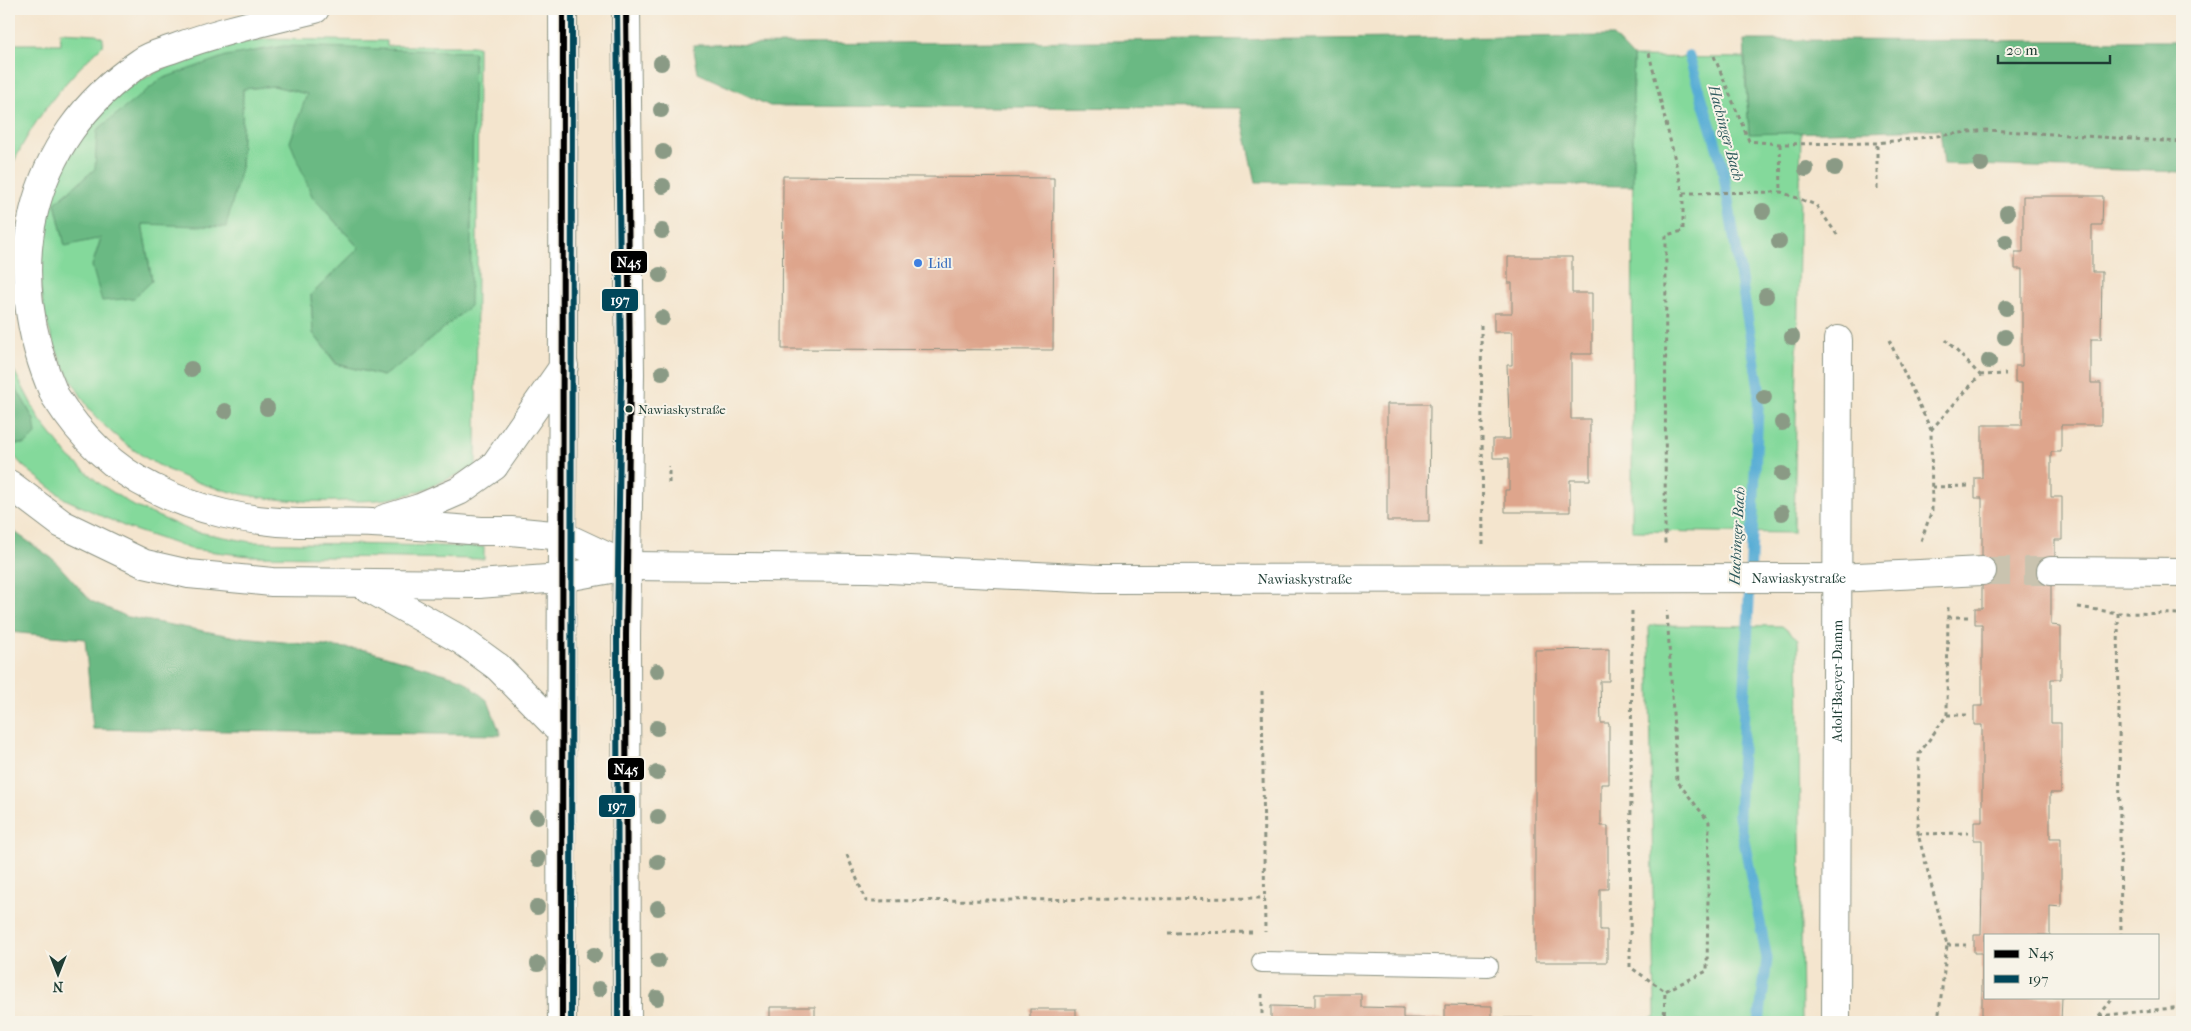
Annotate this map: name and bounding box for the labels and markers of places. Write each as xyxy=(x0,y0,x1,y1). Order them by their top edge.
place label: Lidl xyxy=(928,255,952,272)
marker: Lidl xyxy=(912,257,924,269)
place label: Nawiaskystraße xyxy=(638,402,726,417)
marker: Nawiaskystraße xyxy=(624,404,634,414)

